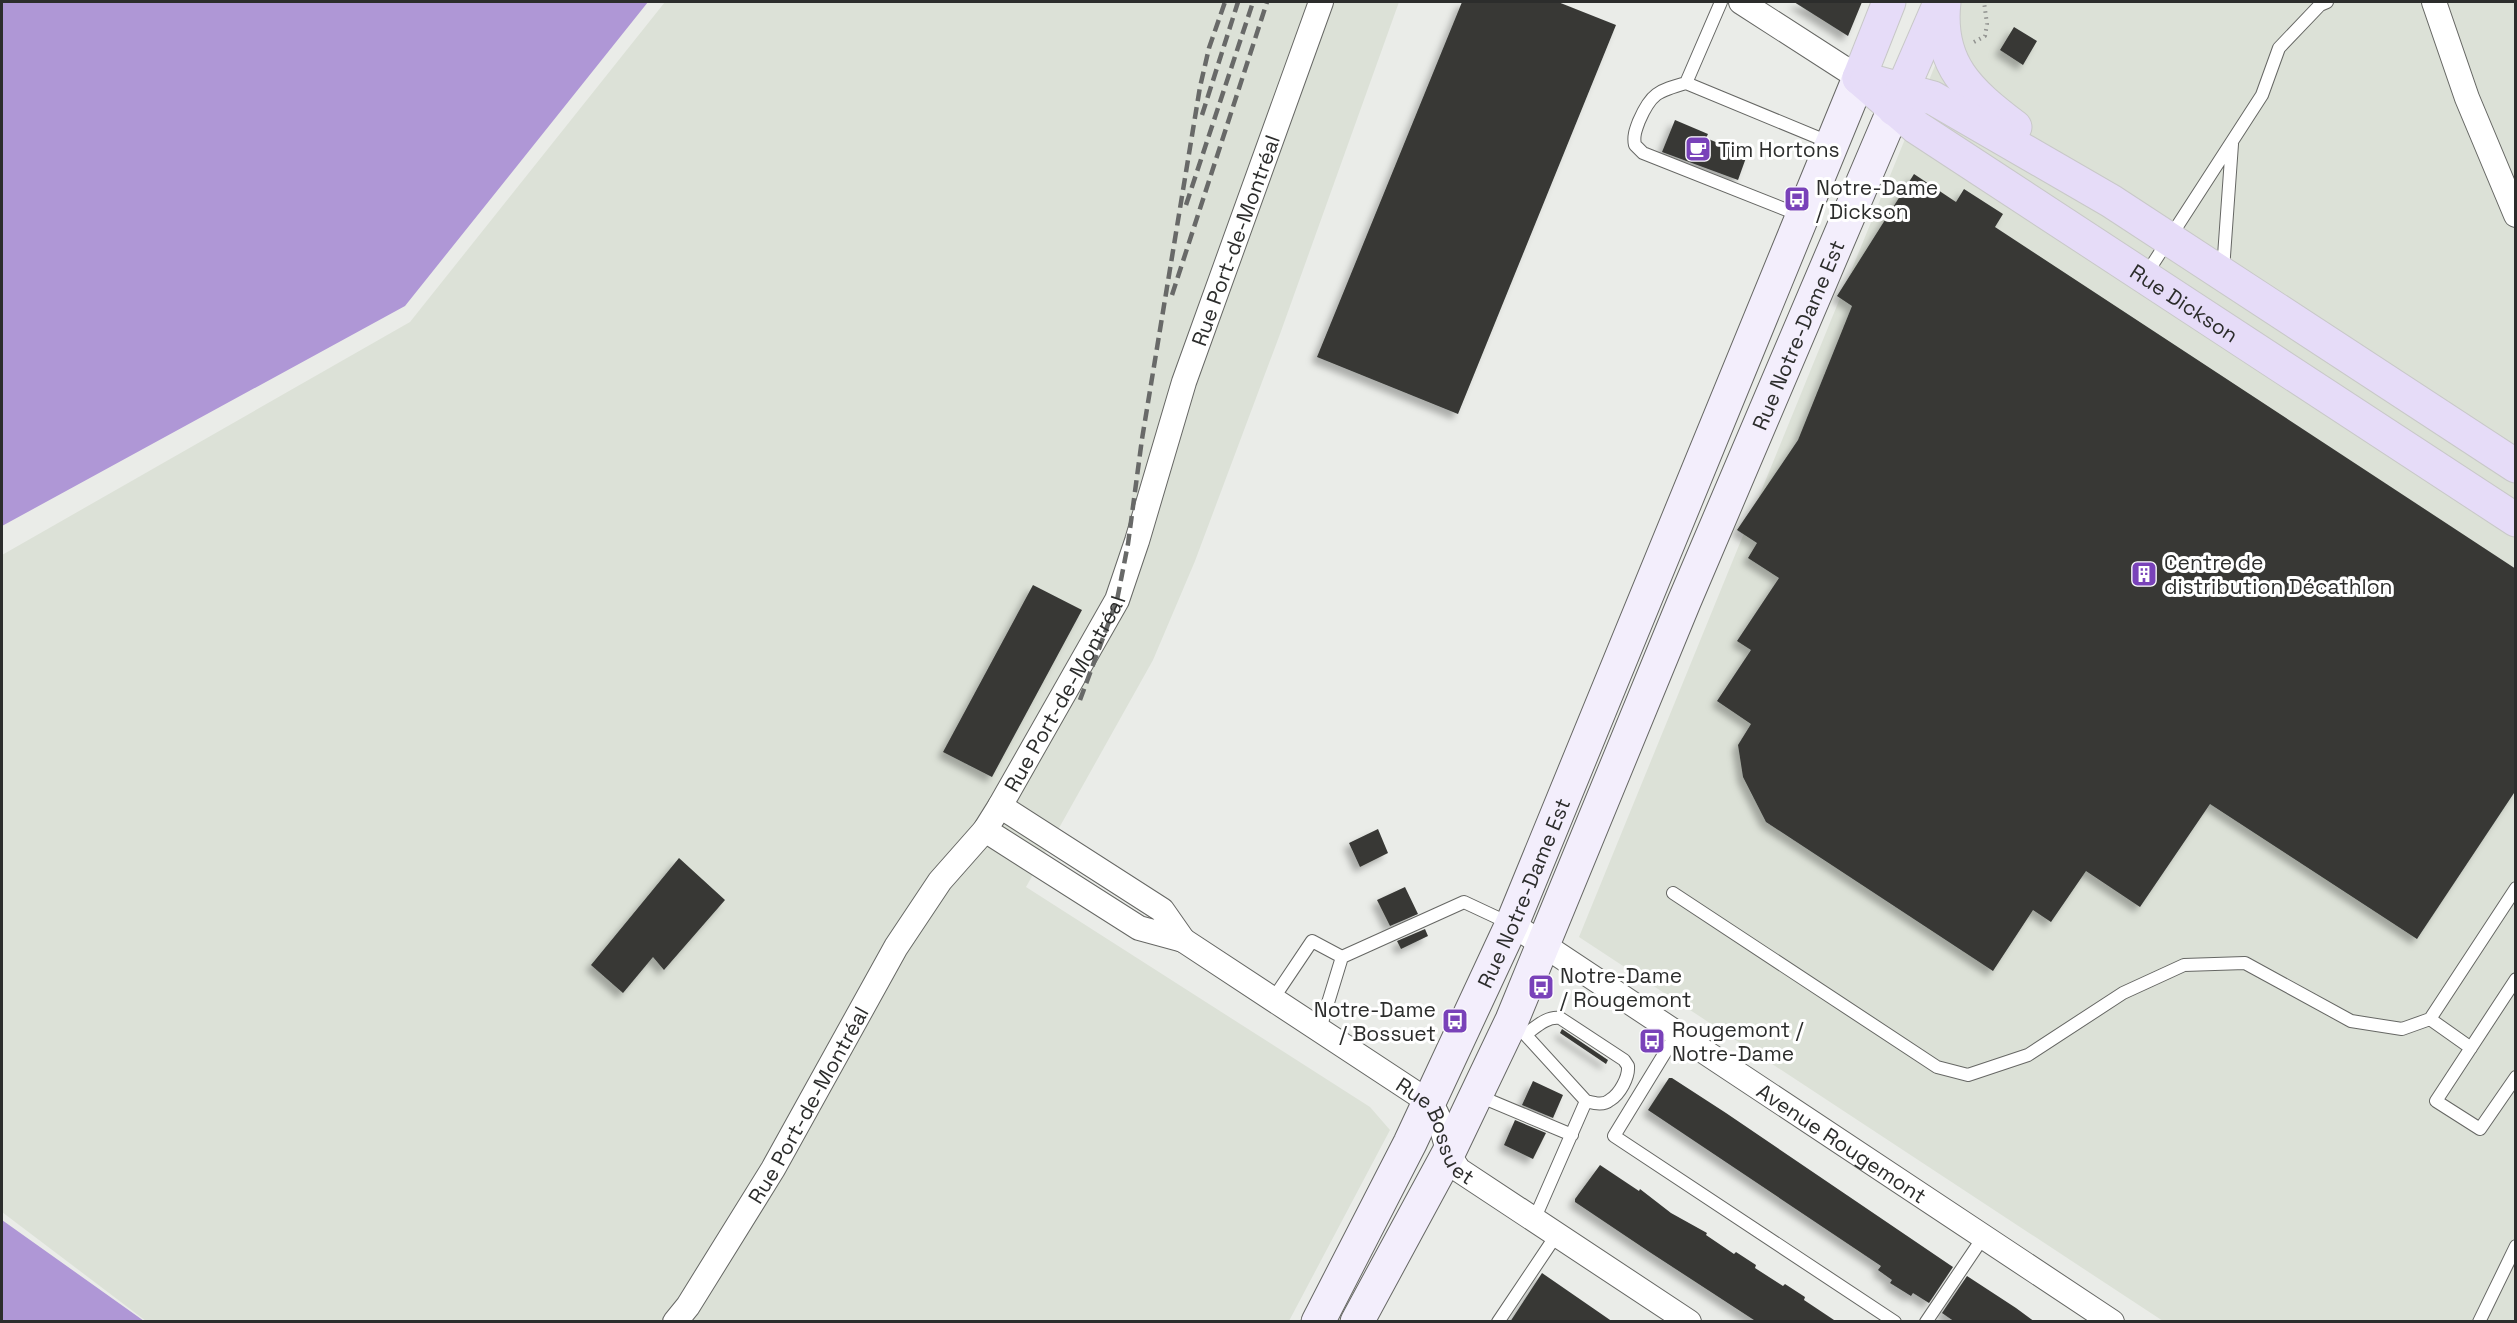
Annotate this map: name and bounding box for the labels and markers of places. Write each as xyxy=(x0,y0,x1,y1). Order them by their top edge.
cafe icon: Tim Hortons xyxy=(1683,134,1713,164)
place label: Tim Hortons xyxy=(1718,136,1840,163)
place label: Notre-Dame / Dickson xyxy=(1816,174,1938,225)
bus stop icon: Notre-Dame / Dickson xyxy=(1782,184,1812,214)
place label: Centre de distribution Décathlon xyxy=(2164,549,2393,600)
building icon: Centre de distribution Décathlon xyxy=(2129,559,2159,589)
place label: Notre-Dame / Rougemont xyxy=(1560,962,1691,1013)
bus stop icon: Notre-Dame / Rougemont xyxy=(1526,972,1556,1002)
place label: Notre-Dame / Bossuet xyxy=(1314,996,1436,1047)
bus stop icon: Notre-Dame / Bossuet xyxy=(1440,1006,1470,1036)
place label: Rougemont / Notre-Dame xyxy=(1672,1016,1804,1067)
bus stop icon: Rougemont / Notre-Dame xyxy=(1637,1026,1667,1056)

